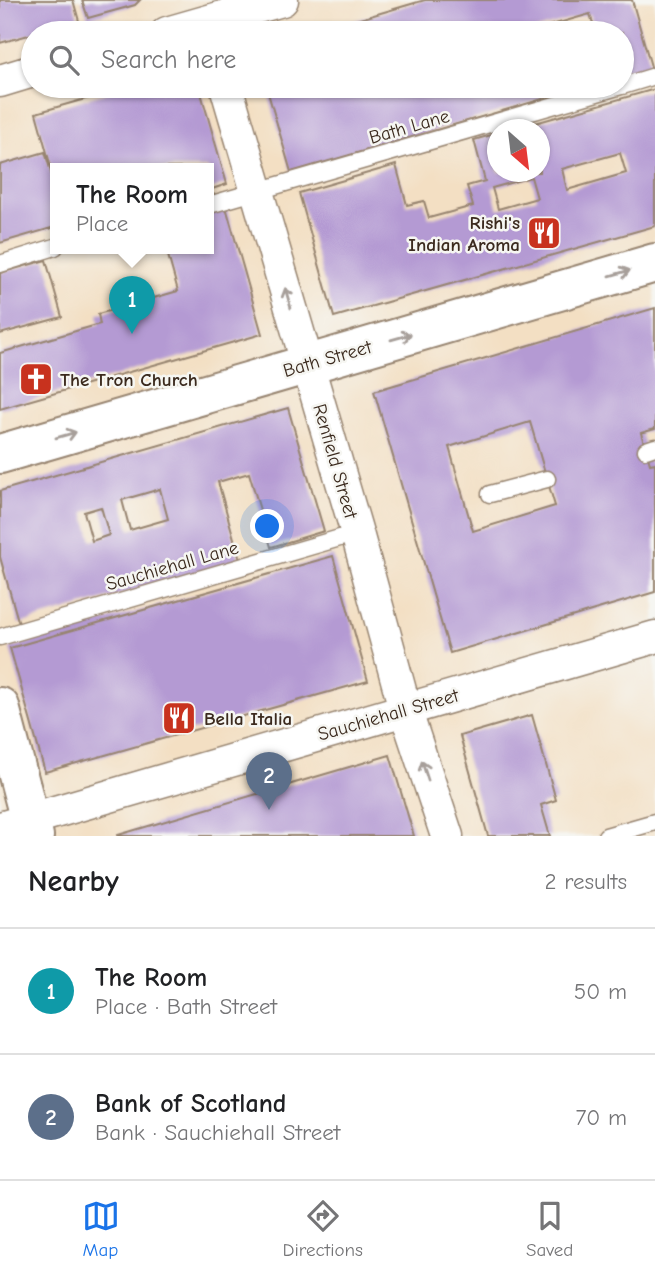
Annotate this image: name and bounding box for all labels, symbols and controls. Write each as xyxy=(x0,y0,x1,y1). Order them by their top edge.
search box xyxy=(21,21,634,98)
icon: search xyxy=(45,41,83,79)
text: Search here xyxy=(101,45,236,75)
street label: Bath Lane xyxy=(367,105,452,149)
north arrow xyxy=(487,119,550,182)
popup xyxy=(50,163,214,254)
text: The Room xyxy=(76,180,188,210)
text: Place xyxy=(76,210,128,237)
place label: Rishi's Indian Aroma xyxy=(408,212,520,256)
restaurant icon: Rishi's Indian Aroma xyxy=(525,214,563,252)
one-way arrow xyxy=(609,265,631,278)
pin: 1 xyxy=(109,276,155,334)
one-way arrow xyxy=(281,288,294,310)
one-way arrow xyxy=(390,329,412,342)
street label: Bath Street xyxy=(280,336,375,382)
church icon: The Tron Church xyxy=(17,360,55,398)
place label: The Tron Church xyxy=(60,369,198,391)
street label: Renfield Street xyxy=(308,401,362,522)
one-way arrow xyxy=(54,427,76,440)
your location xyxy=(250,509,284,543)
street label: Sauchiehall Lane xyxy=(103,537,241,595)
street label: Sauchiehall Street xyxy=(315,684,462,746)
restaurant icon: Bella Italia xyxy=(160,699,198,737)
place label: Bella Italia xyxy=(204,708,292,730)
pin: 2 xyxy=(246,752,292,810)
one-way arrow xyxy=(418,760,431,782)
text: Nearby xyxy=(28,864,119,899)
text: 2 results xyxy=(545,868,627,895)
text: The Room xyxy=(95,963,207,993)
text: 1 xyxy=(46,978,56,1005)
text: 50 m xyxy=(574,978,627,1005)
text: Place · Bath Street xyxy=(95,993,277,1020)
text: Bank of Scotland xyxy=(95,1089,286,1119)
text: 2 xyxy=(45,1104,57,1131)
text: 70 m xyxy=(575,1104,627,1131)
text: Bank · Sauchiehall Street xyxy=(95,1119,340,1146)
tab: Map xyxy=(82,1197,120,1261)
tab: Directions xyxy=(283,1197,363,1261)
tab: Saved xyxy=(526,1197,573,1261)

